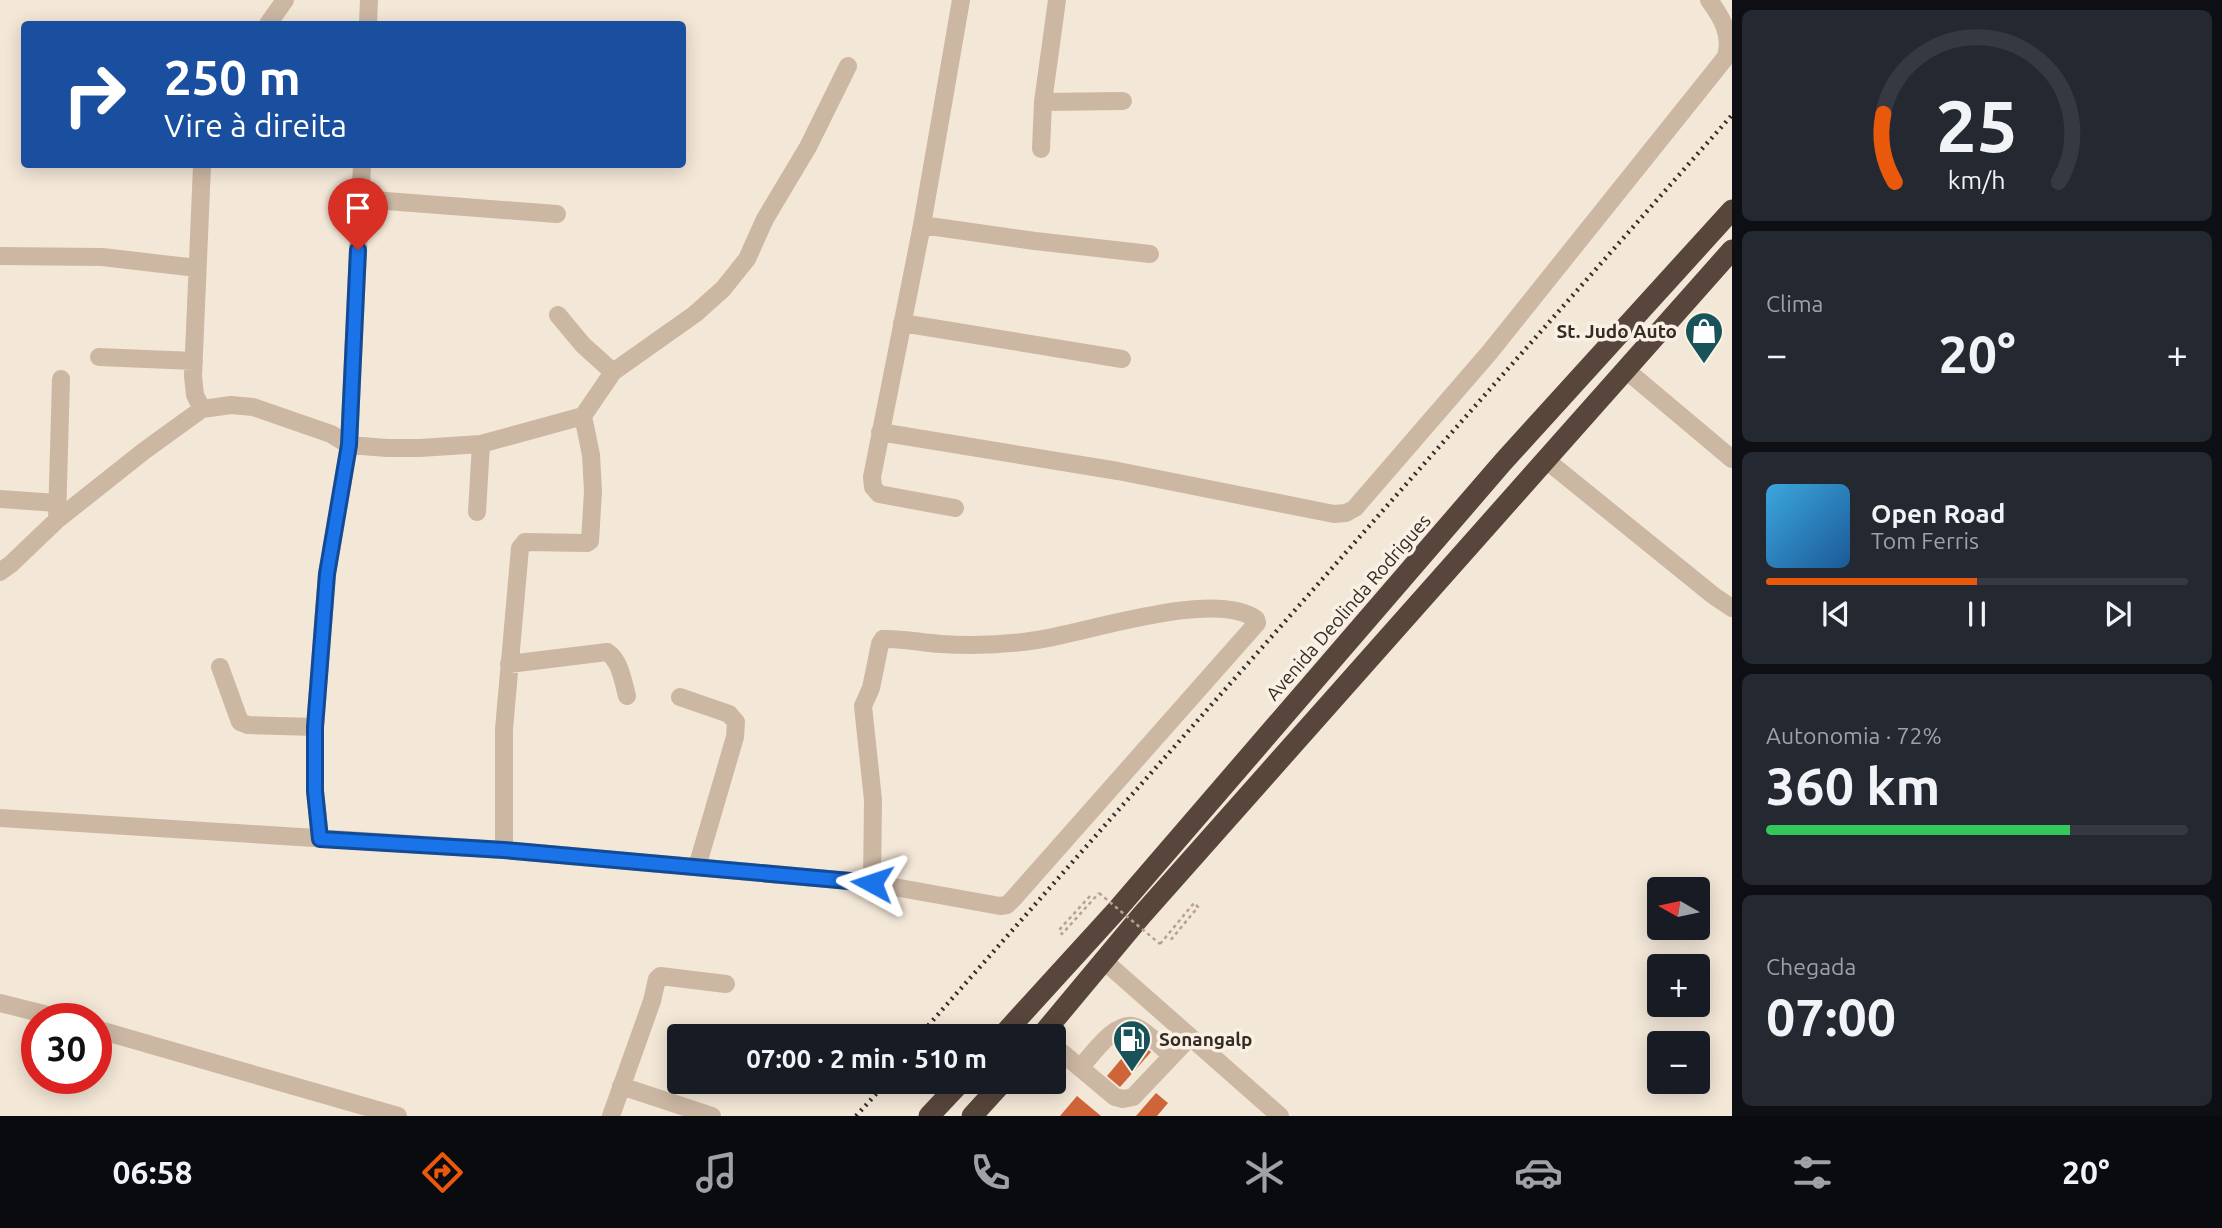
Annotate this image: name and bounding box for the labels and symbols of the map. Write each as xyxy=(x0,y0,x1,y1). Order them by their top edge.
pin xyxy=(328,178,388,250)
shop icon: St. Judo Auto xyxy=(1683,310,1725,365)
place label: St. Judo Auto xyxy=(1556,320,1677,342)
street label: Avenida Deolinda Rodrigues xyxy=(1261,509,1435,705)
position arrow xyxy=(835,846,909,920)
north arrow xyxy=(1647,877,1710,940)
speed limit sign: 30 xyxy=(21,1003,112,1094)
fuel station icon: Sonangalp xyxy=(1111,1018,1153,1073)
place label: Sonangalp xyxy=(1159,1028,1252,1050)

